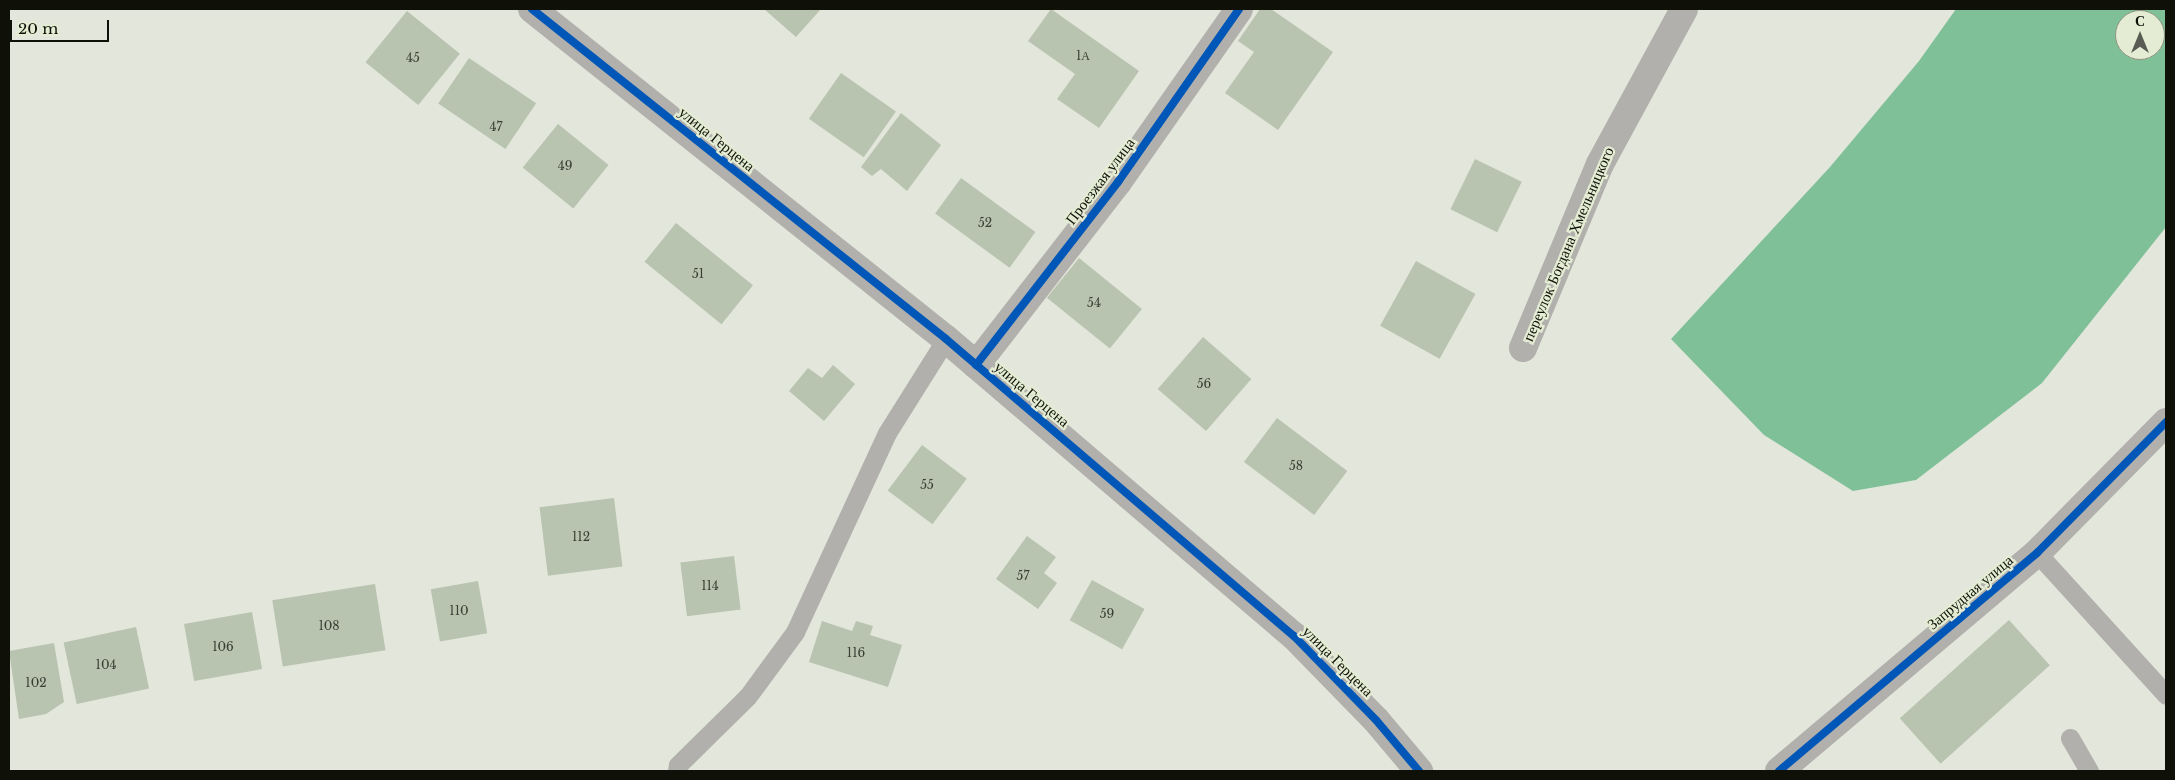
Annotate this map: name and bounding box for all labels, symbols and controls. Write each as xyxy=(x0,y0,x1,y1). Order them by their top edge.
scale bar xyxy=(12,10,111,42)
north arrow xyxy=(2115,10,2165,60)
text: С xyxy=(2135,12,2145,30)
text: 20 m xyxy=(18,19,58,38)
house number: 1А xyxy=(1076,49,1090,63)
house number: 45 xyxy=(406,51,420,65)
street label: улица Герцена xyxy=(675,103,759,175)
house number: 47 xyxy=(489,120,503,134)
street label: Проезжая улица xyxy=(1062,134,1138,228)
street label: переулок Богдана Хмельницкого xyxy=(1519,144,1617,344)
house number: 49 xyxy=(558,159,572,173)
house number: 52 xyxy=(978,216,992,230)
house number: 51 xyxy=(692,267,704,281)
house number: 54 xyxy=(1087,296,1101,310)
street label: улица Герцена xyxy=(991,357,1073,431)
house number: 56 xyxy=(1197,377,1211,391)
house number: 58 xyxy=(1289,459,1303,473)
house number: 55 xyxy=(920,478,934,492)
house number: 112 xyxy=(572,530,590,544)
street label: Запрудная улица xyxy=(1923,551,2017,633)
house number: 57 xyxy=(1017,569,1029,583)
house number: 114 xyxy=(701,579,719,593)
house number: 110 xyxy=(449,604,469,618)
house number: 59 xyxy=(1100,607,1114,621)
house number: 108 xyxy=(318,619,340,633)
street label: улица Герцена xyxy=(1299,622,1377,700)
house number: 106 xyxy=(212,640,234,654)
house number: 116 xyxy=(847,646,865,660)
house number: 104 xyxy=(96,658,116,672)
house number: 102 xyxy=(25,676,47,690)

